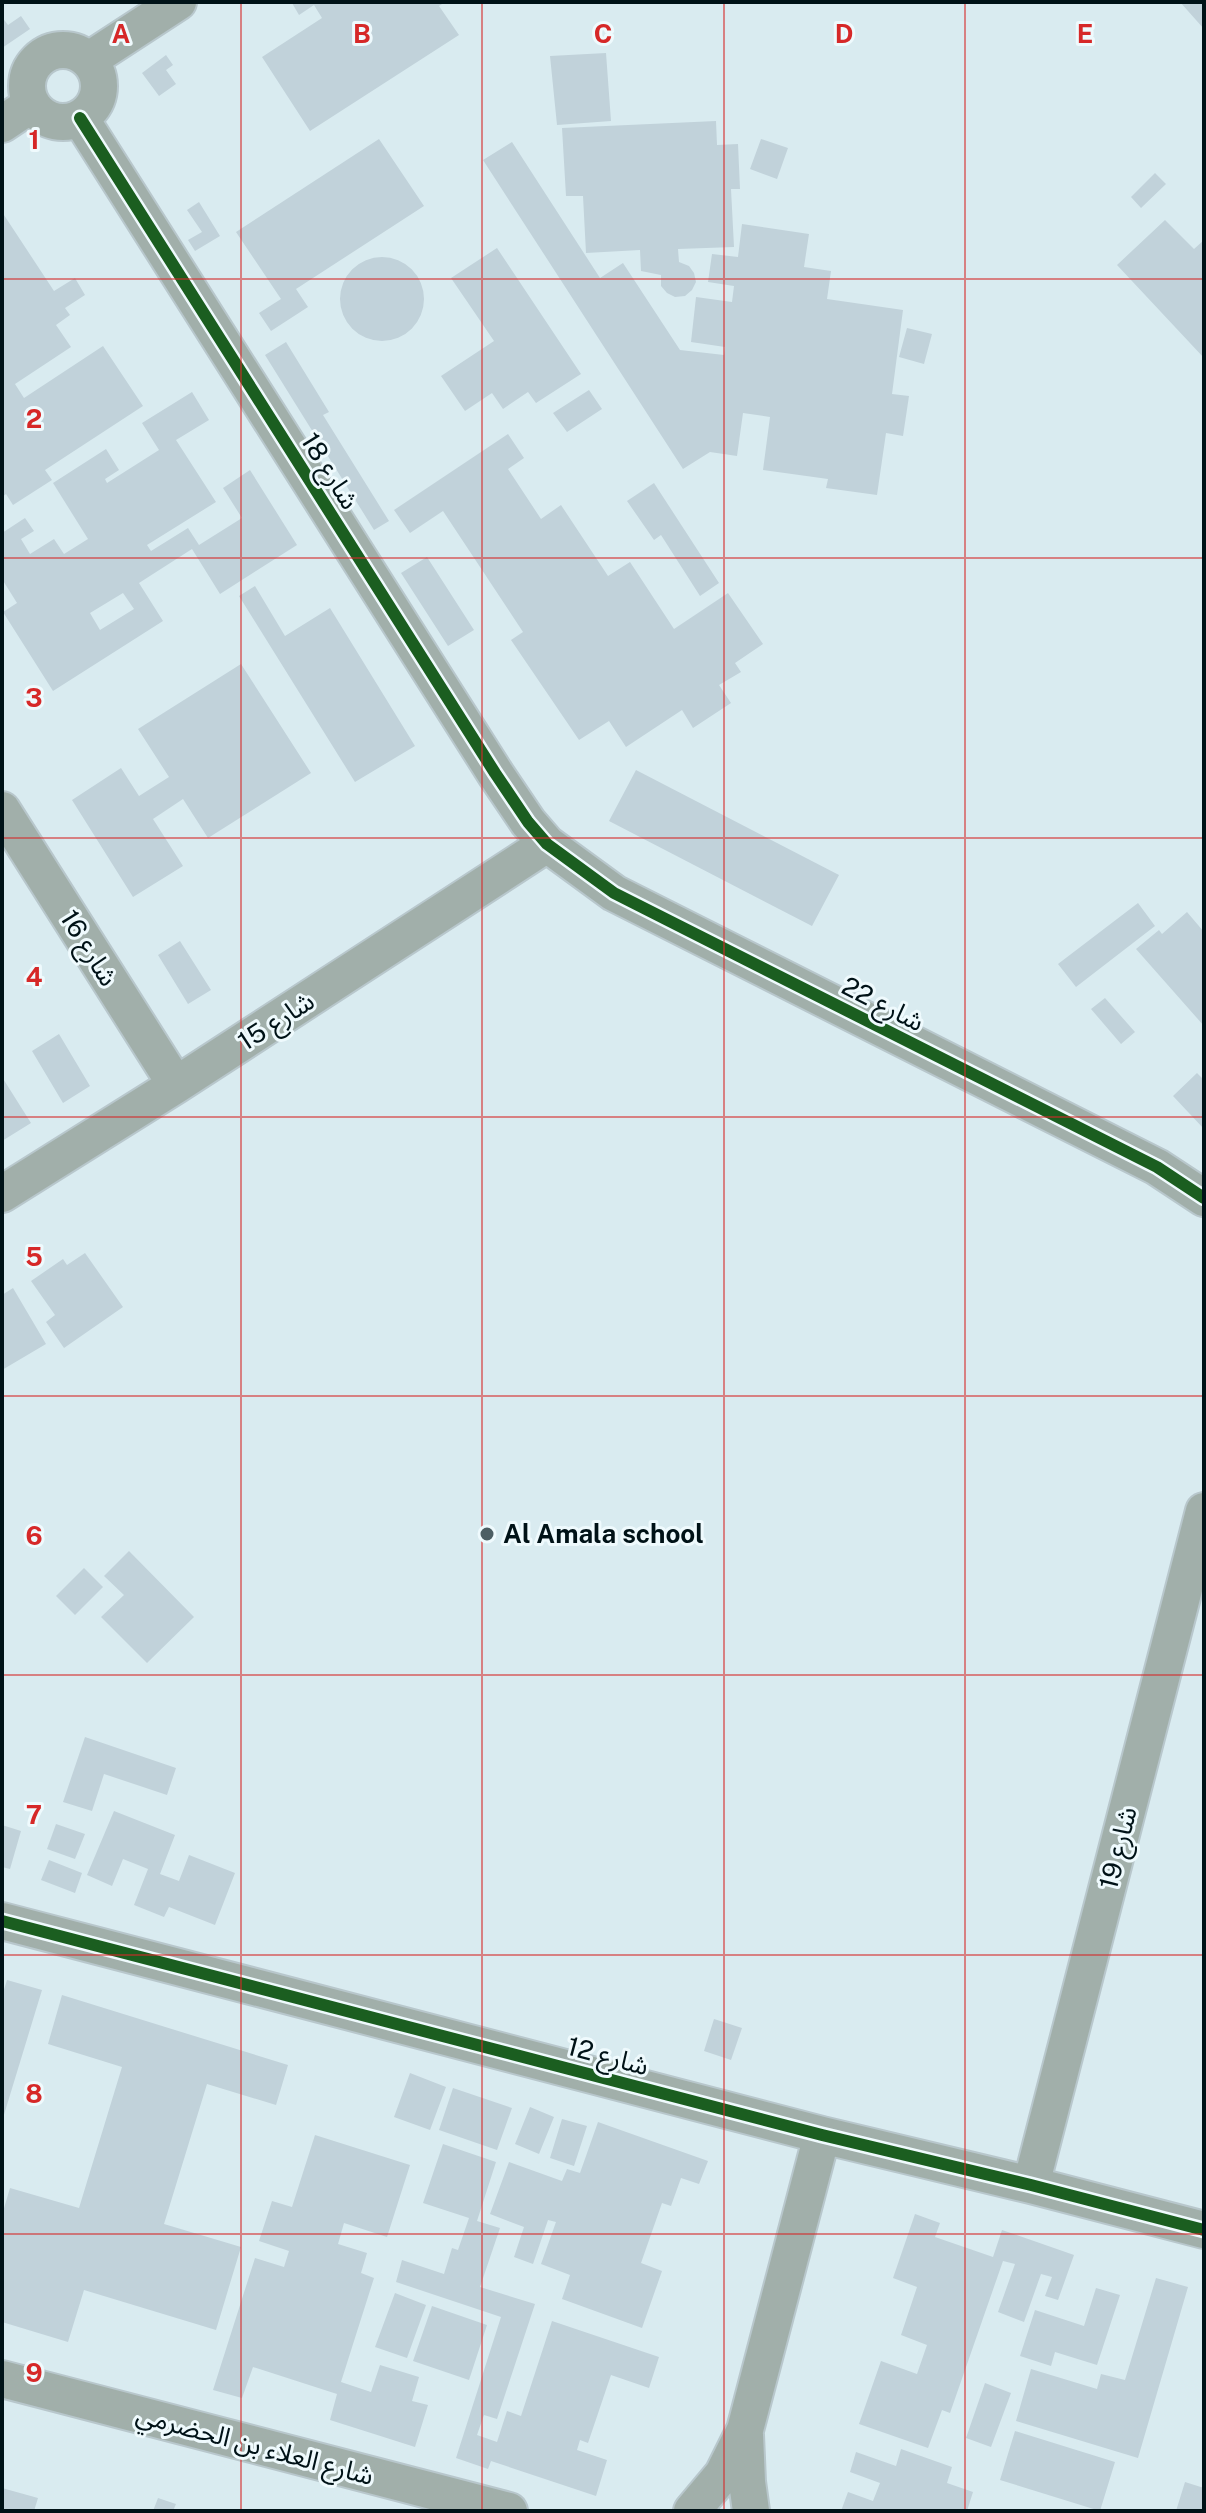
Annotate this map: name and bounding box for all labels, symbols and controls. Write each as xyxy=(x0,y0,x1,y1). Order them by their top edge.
text: A xyxy=(112,18,131,49)
text: B xyxy=(353,18,371,49)
text: C xyxy=(594,18,612,49)
text: D xyxy=(835,18,853,49)
text: E xyxy=(1077,18,1093,49)
text: 1 xyxy=(28,124,40,155)
text: 2 xyxy=(26,403,42,434)
street label: شارع 18 xyxy=(292,427,366,517)
text: 3 xyxy=(25,682,43,713)
street label: شارع 16 xyxy=(51,904,125,994)
text: 4 xyxy=(25,961,43,992)
street label: شارع 22 xyxy=(835,970,929,1041)
street label: شارع 15 xyxy=(232,985,322,1060)
text: 5 xyxy=(25,1241,43,1272)
place label: Al Amala school xyxy=(503,1518,704,1549)
text: 6 xyxy=(25,1520,43,1551)
marker: Al Amala school xyxy=(478,1525,496,1543)
text: 7 xyxy=(26,1799,42,1830)
street label: شارع 19 xyxy=(1092,1803,1147,1893)
street label: شارع 12 xyxy=(563,2030,652,2085)
text: 8 xyxy=(25,2078,43,2109)
text: 9 xyxy=(25,2357,43,2388)
street label: شارع العلاء بن الحضرمي xyxy=(132,2398,377,2496)

